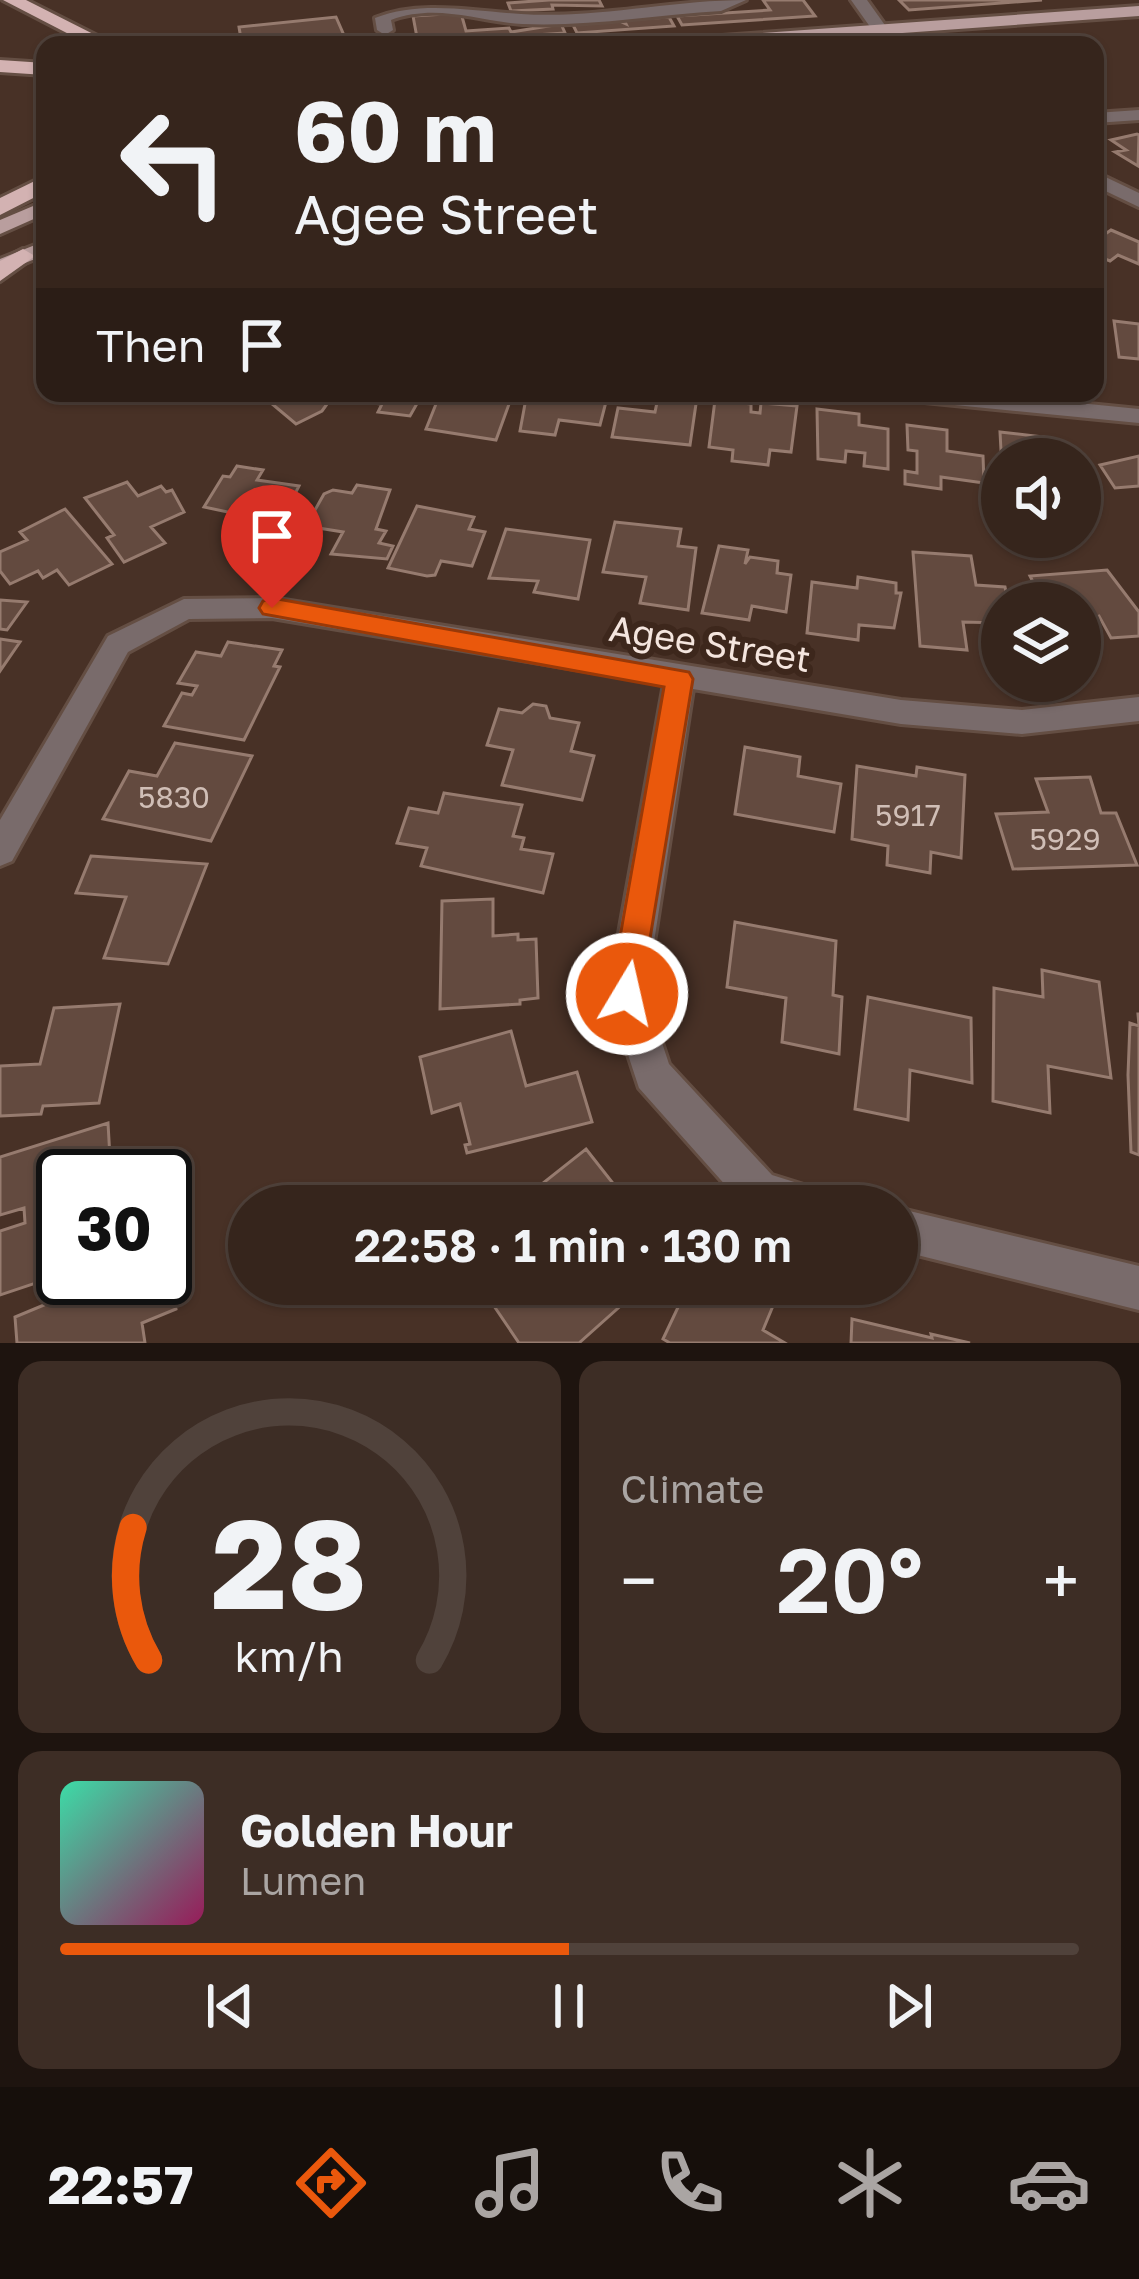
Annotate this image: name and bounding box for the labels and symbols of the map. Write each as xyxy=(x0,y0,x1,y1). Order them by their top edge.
pin xyxy=(221,485,323,608)
street label: Agee Street xyxy=(606,606,814,680)
house number: 5830 xyxy=(138,779,210,815)
house number: 5917 xyxy=(875,797,941,833)
house number: 5929 xyxy=(1029,821,1101,857)
position arrow xyxy=(564,931,690,1057)
speed limit sign: 30 xyxy=(36,1149,192,1305)

